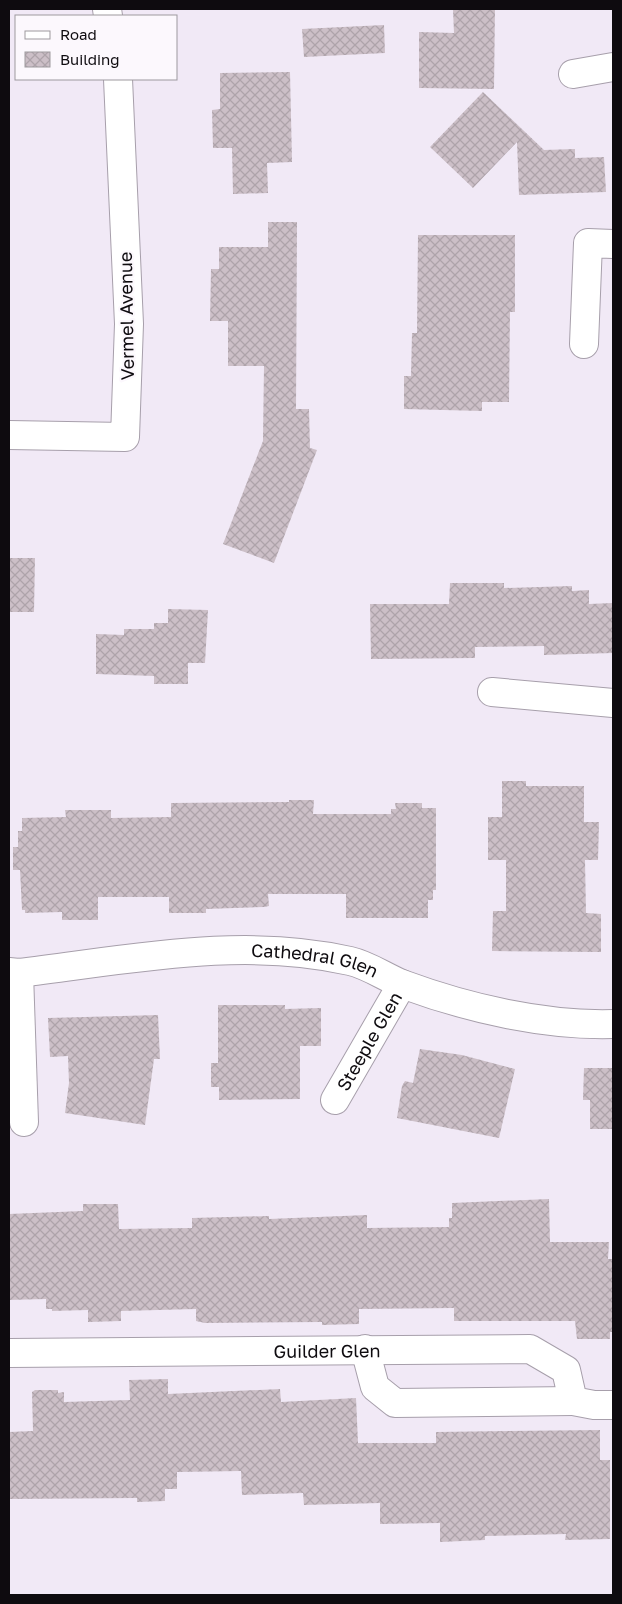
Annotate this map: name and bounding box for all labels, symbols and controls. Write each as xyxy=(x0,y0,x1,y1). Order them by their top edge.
legend xyxy=(15,15,178,80)
text: Road xyxy=(60,25,97,43)
text: Building xyxy=(60,50,120,68)
street label: Vermel Avenue xyxy=(114,252,138,380)
street label: Cathedral Glen xyxy=(251,939,382,982)
street label: Steeple Glen xyxy=(332,988,406,1095)
street label: Guilder Glen xyxy=(273,1339,381,1362)

